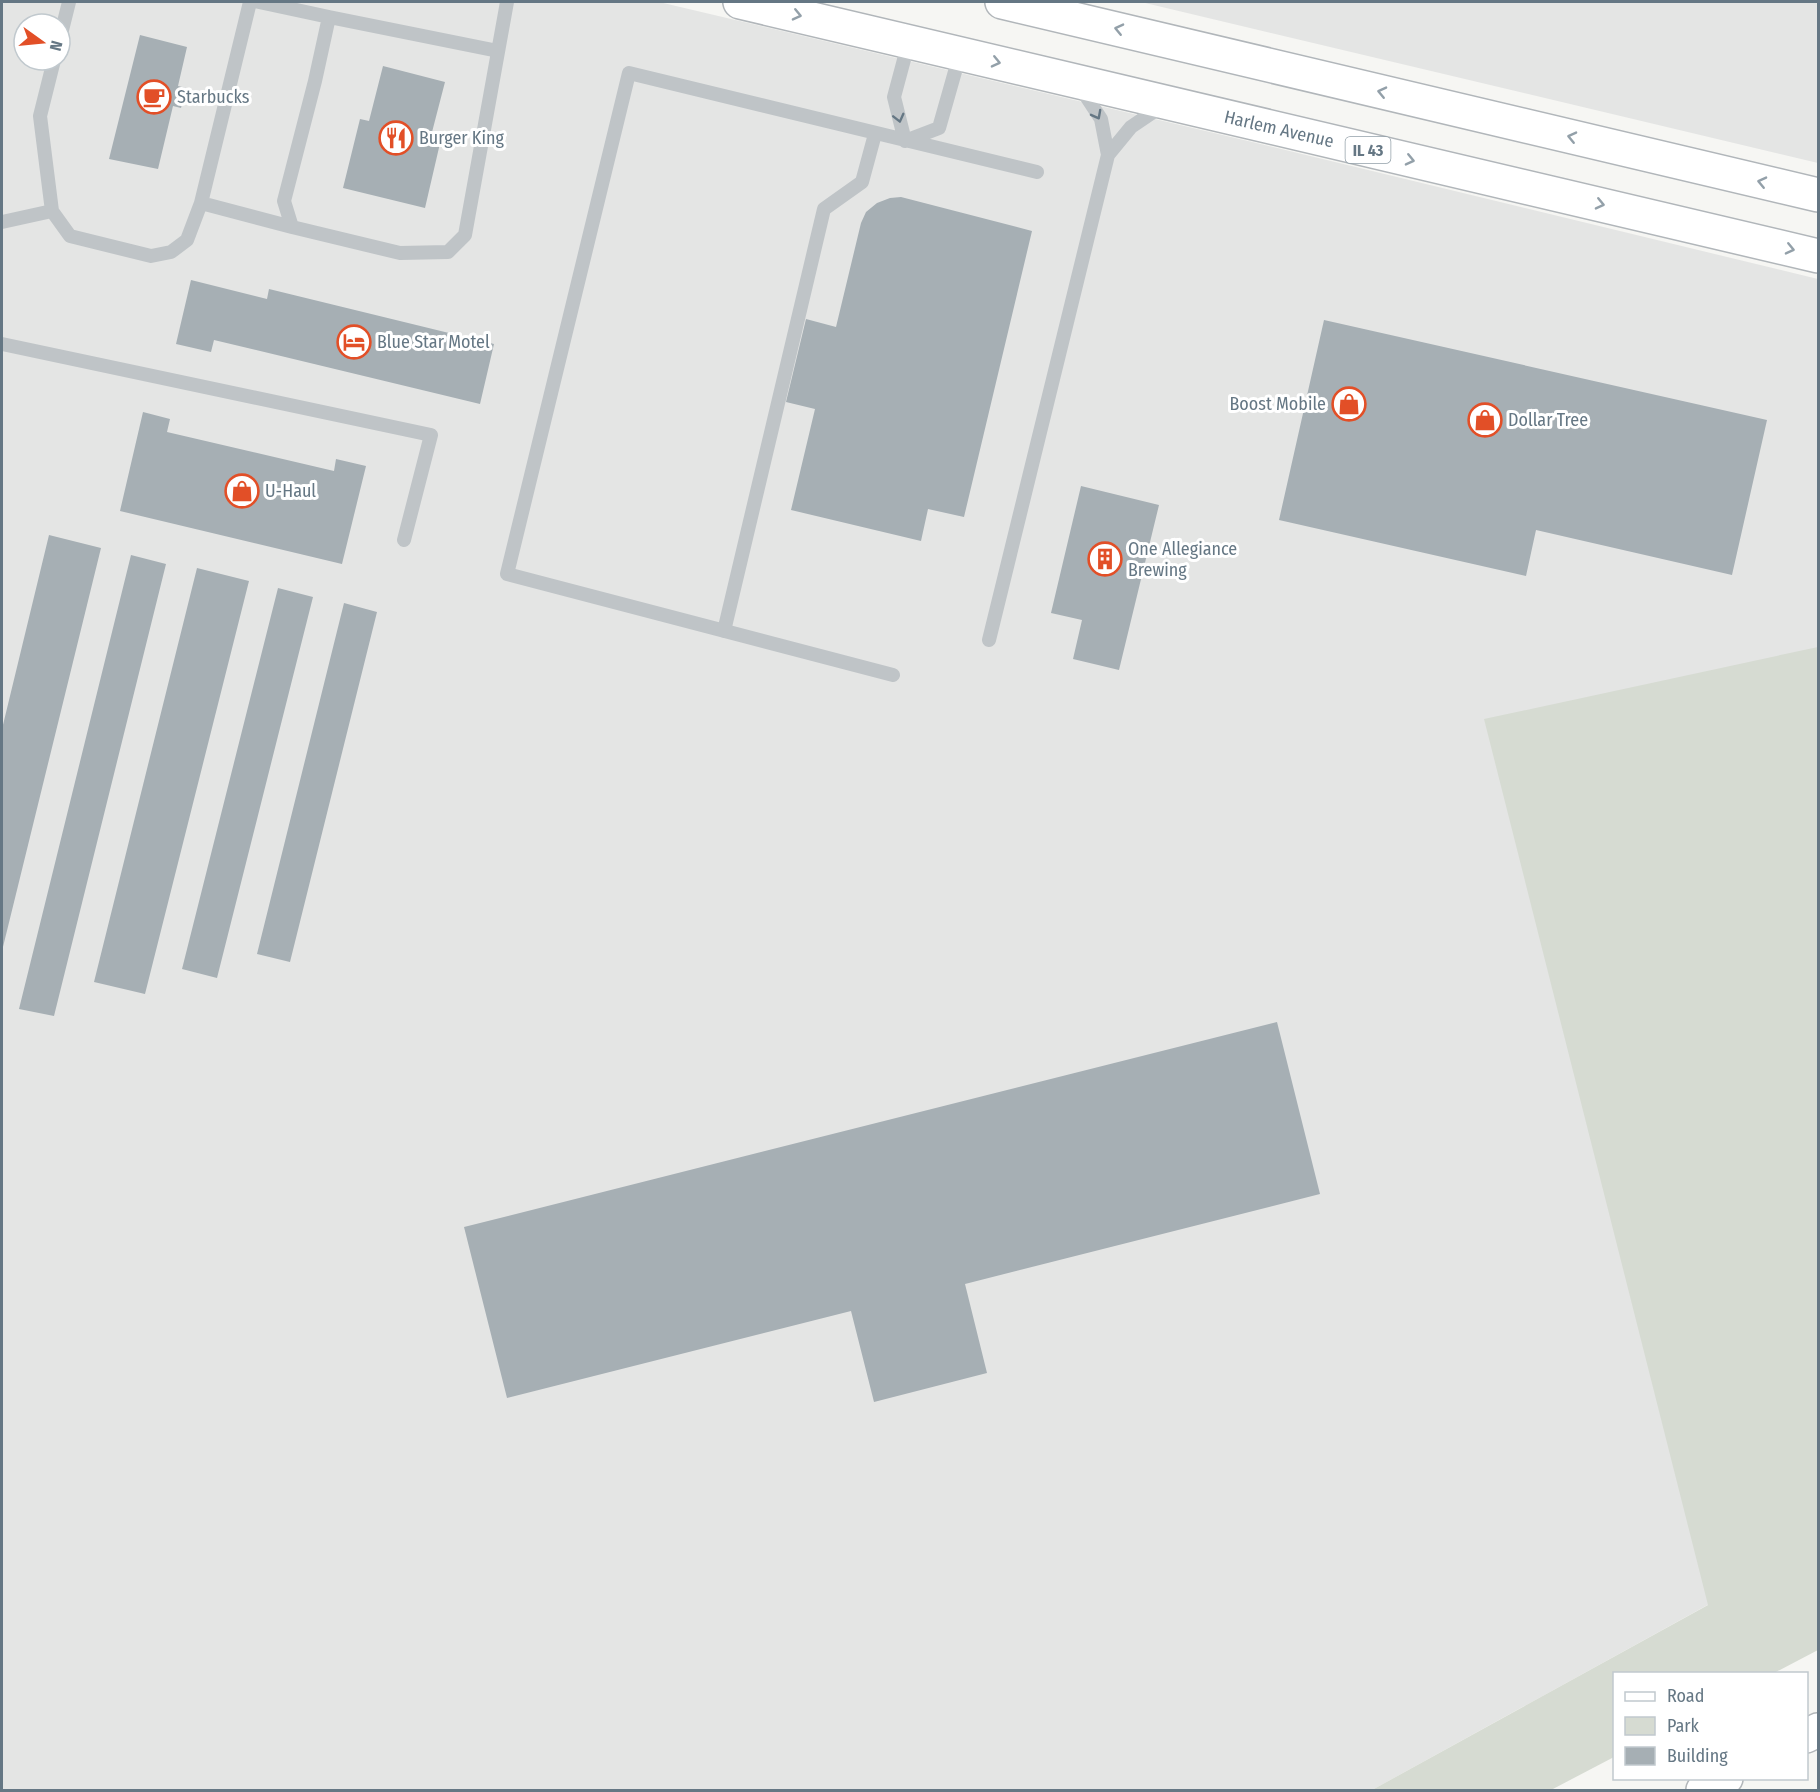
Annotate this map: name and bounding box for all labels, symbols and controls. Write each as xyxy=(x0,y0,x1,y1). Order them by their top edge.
one-way arrow xyxy=(791,7,801,20)
north arrow xyxy=(12,12,72,72)
one-way arrow xyxy=(1115,24,1125,37)
text: N xyxy=(46,39,66,53)
one-way arrow xyxy=(990,55,1000,68)
cafe icon: Starbucks xyxy=(136,79,172,115)
place label: Starbucks xyxy=(177,86,250,108)
one-way arrow xyxy=(1377,86,1387,99)
street label: Harlem Avenue xyxy=(1222,106,1336,152)
one-way arrow xyxy=(1090,109,1101,120)
one-way arrow xyxy=(892,113,905,123)
restaurant icon: Burger King xyxy=(378,120,414,156)
place label: Burger King xyxy=(419,127,504,149)
one-way arrow xyxy=(1567,131,1577,144)
road number: IL 43 xyxy=(1346,137,1390,163)
one-way arrow xyxy=(1405,152,1415,165)
one-way arrow xyxy=(1757,176,1767,189)
one-way arrow xyxy=(1595,197,1605,210)
one-way arrow xyxy=(1785,242,1795,255)
hotel icon: Blue Star Motel xyxy=(336,324,372,360)
place label: Blue Star Motel xyxy=(377,331,490,353)
shop icon: Boost Mobile xyxy=(1331,386,1367,422)
place label: Boost Mobile xyxy=(1229,393,1326,415)
shop icon: Dollar Tree xyxy=(1467,402,1503,438)
place label: Dollar Tree xyxy=(1508,409,1588,431)
shop icon: U-Haul xyxy=(224,473,260,509)
place label: U-Haul xyxy=(265,480,316,502)
place label: One Allegiance Brewing xyxy=(1128,538,1237,581)
building icon: One Allegiance Brewing xyxy=(1087,541,1123,577)
legend xyxy=(1613,1672,1808,1780)
text: Road xyxy=(1667,1685,1704,1707)
text: Park xyxy=(1667,1715,1700,1737)
text: Building xyxy=(1667,1745,1728,1767)

